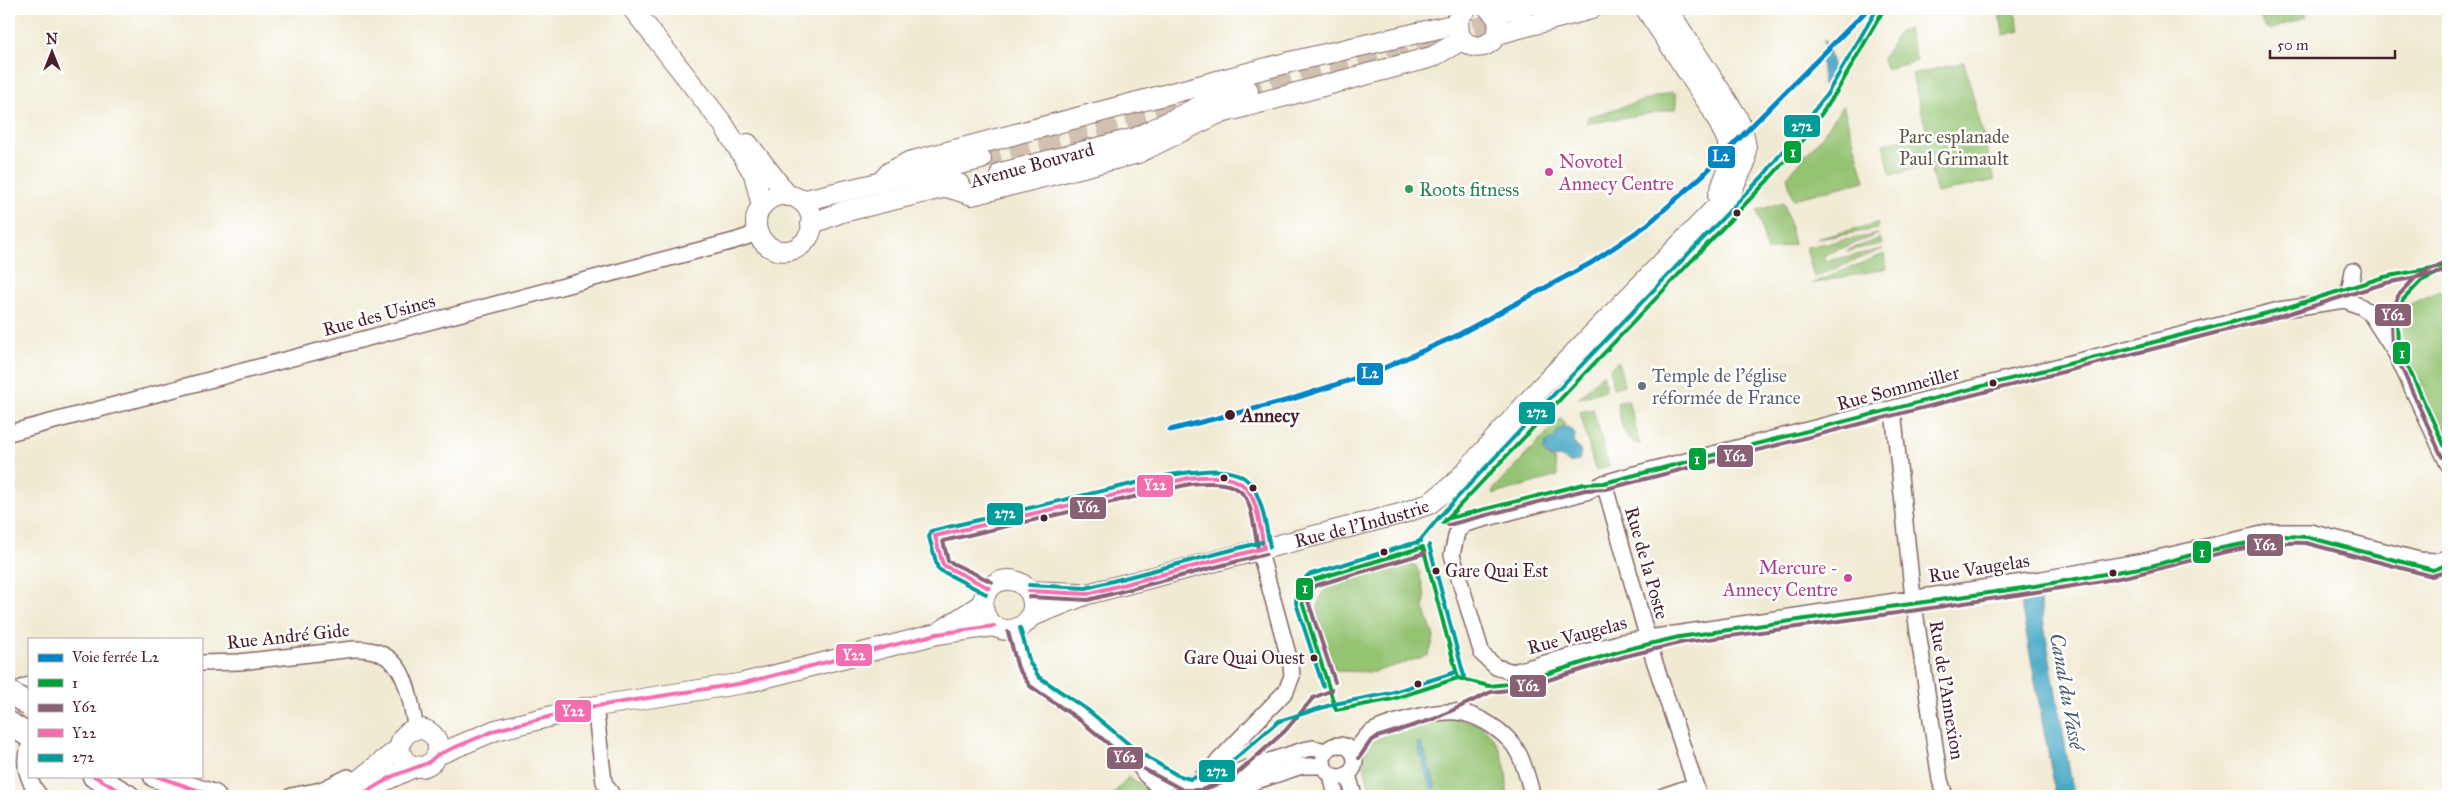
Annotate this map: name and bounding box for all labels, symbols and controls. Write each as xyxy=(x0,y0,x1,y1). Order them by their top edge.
north arrow xyxy=(28,28,78,78)
scale bar xyxy=(2270,28,2394,60)
text: N xyxy=(46,31,58,48)
text: 50 m xyxy=(2277,36,2309,54)
line badge: 272 xyxy=(1783,114,1821,138)
text: 272 xyxy=(1792,118,1814,135)
park label: Parc esplanade Paul Grimault xyxy=(1899,125,2010,170)
street label: Avenue Bouvard xyxy=(967,137,1097,193)
line badge: 1 xyxy=(1783,140,1802,164)
text: 1 xyxy=(1790,144,1796,161)
line badge: L2 xyxy=(1707,145,1736,169)
text: L2 xyxy=(1712,148,1731,165)
place label: Novotel Annecy Centre xyxy=(1558,150,1674,195)
marker: Novotel Annecy Centre xyxy=(1543,166,1555,178)
place label: Roots fitness xyxy=(1419,178,1519,201)
marker: Roots fitness xyxy=(1403,183,1415,195)
unlabelled marker xyxy=(1732,208,1742,218)
street label: Rue des Usines xyxy=(320,289,438,341)
line badge: Y62 xyxy=(2374,303,2412,327)
text: Y62 xyxy=(2381,307,2406,324)
line badge: 1 xyxy=(2392,341,2411,365)
text: 1 xyxy=(2399,345,2405,362)
street label: Rue Sommeiller xyxy=(1834,360,1963,415)
line badge: L2 xyxy=(1356,362,1384,386)
place label: Temple de l'église réformée de France xyxy=(1652,364,1801,409)
text: L2 xyxy=(1361,365,1380,382)
unlabelled marker xyxy=(1988,378,1998,388)
marker: Temple de l'église réformée de France xyxy=(1636,380,1648,392)
line badge: 272 xyxy=(1518,401,1556,425)
place label: Annecy xyxy=(1239,404,1300,428)
text: 272 xyxy=(1527,404,1549,421)
marker: Annecy xyxy=(1223,408,1237,422)
line badge: Y62 xyxy=(1716,444,1754,468)
line badge: 1 xyxy=(1688,447,1707,471)
text: Y62 xyxy=(1723,448,1748,465)
text: 1 xyxy=(1694,451,1700,468)
unlabelled marker xyxy=(1219,473,1229,483)
line badge: Y22 xyxy=(1136,474,1174,498)
text: Y22 xyxy=(1143,477,1167,494)
unlabelled marker xyxy=(1248,483,1258,493)
street label: Rue de l'Industrie xyxy=(1292,493,1432,552)
line badge: Y62 xyxy=(1069,496,1107,520)
text: Y62 xyxy=(1076,499,1101,516)
line badge: 272 xyxy=(986,502,1024,526)
street label: Rue de la Poste xyxy=(1620,504,1674,622)
text: 272 xyxy=(995,505,1017,522)
unlabelled marker xyxy=(1039,513,1049,523)
line badge: Y62 xyxy=(2246,533,2284,557)
text: Y62 xyxy=(2253,537,2278,554)
line badge: 1 xyxy=(2192,540,2212,564)
text: 1 xyxy=(2199,544,2205,561)
unlabelled marker xyxy=(1379,547,1389,557)
street label: Rue Vaugelas xyxy=(1927,549,2031,588)
place label: Mercure - Annecy Centre xyxy=(1722,556,1838,601)
place label: Gare Quai Est xyxy=(1445,560,1549,582)
marker: Gare Quai Est xyxy=(1431,566,1441,576)
unlabelled marker xyxy=(2108,568,2118,578)
marker: Mercure - Annecy Centre xyxy=(1842,572,1854,584)
line badge: 1 xyxy=(1295,577,1314,601)
text: 1 xyxy=(1302,580,1308,597)
street label: Rue Vaugelas xyxy=(1525,611,1630,660)
street label: Rue André Gide xyxy=(225,618,351,654)
street label: Rue de l'Annexion xyxy=(1925,619,1969,761)
water label: Canal du Vassé xyxy=(2045,631,2090,754)
legend xyxy=(28,638,202,778)
line badge: Y22 xyxy=(835,643,873,667)
text: Y22 xyxy=(842,647,866,664)
place label: Gare Quai Ouest xyxy=(1184,647,1306,669)
text: Voie ferrée L2 xyxy=(71,648,160,666)
marker: Gare Quai Ouest xyxy=(1309,653,1319,663)
text: 1 xyxy=(72,674,78,692)
line badge: Y62 xyxy=(1509,674,1547,698)
text: Y62 xyxy=(1516,678,1541,695)
unlabelled marker xyxy=(1413,679,1423,689)
text: Y62 xyxy=(72,698,97,716)
line badge: Y22 xyxy=(554,699,592,723)
text: Y22 xyxy=(561,703,585,720)
text: Y22 xyxy=(72,724,97,742)
line badge: Y62 xyxy=(1106,746,1144,770)
text: 272 xyxy=(72,748,95,766)
text: Y62 xyxy=(1113,749,1138,766)
line badge: 272 xyxy=(1198,759,1236,783)
text: 272 xyxy=(1207,763,1229,780)

